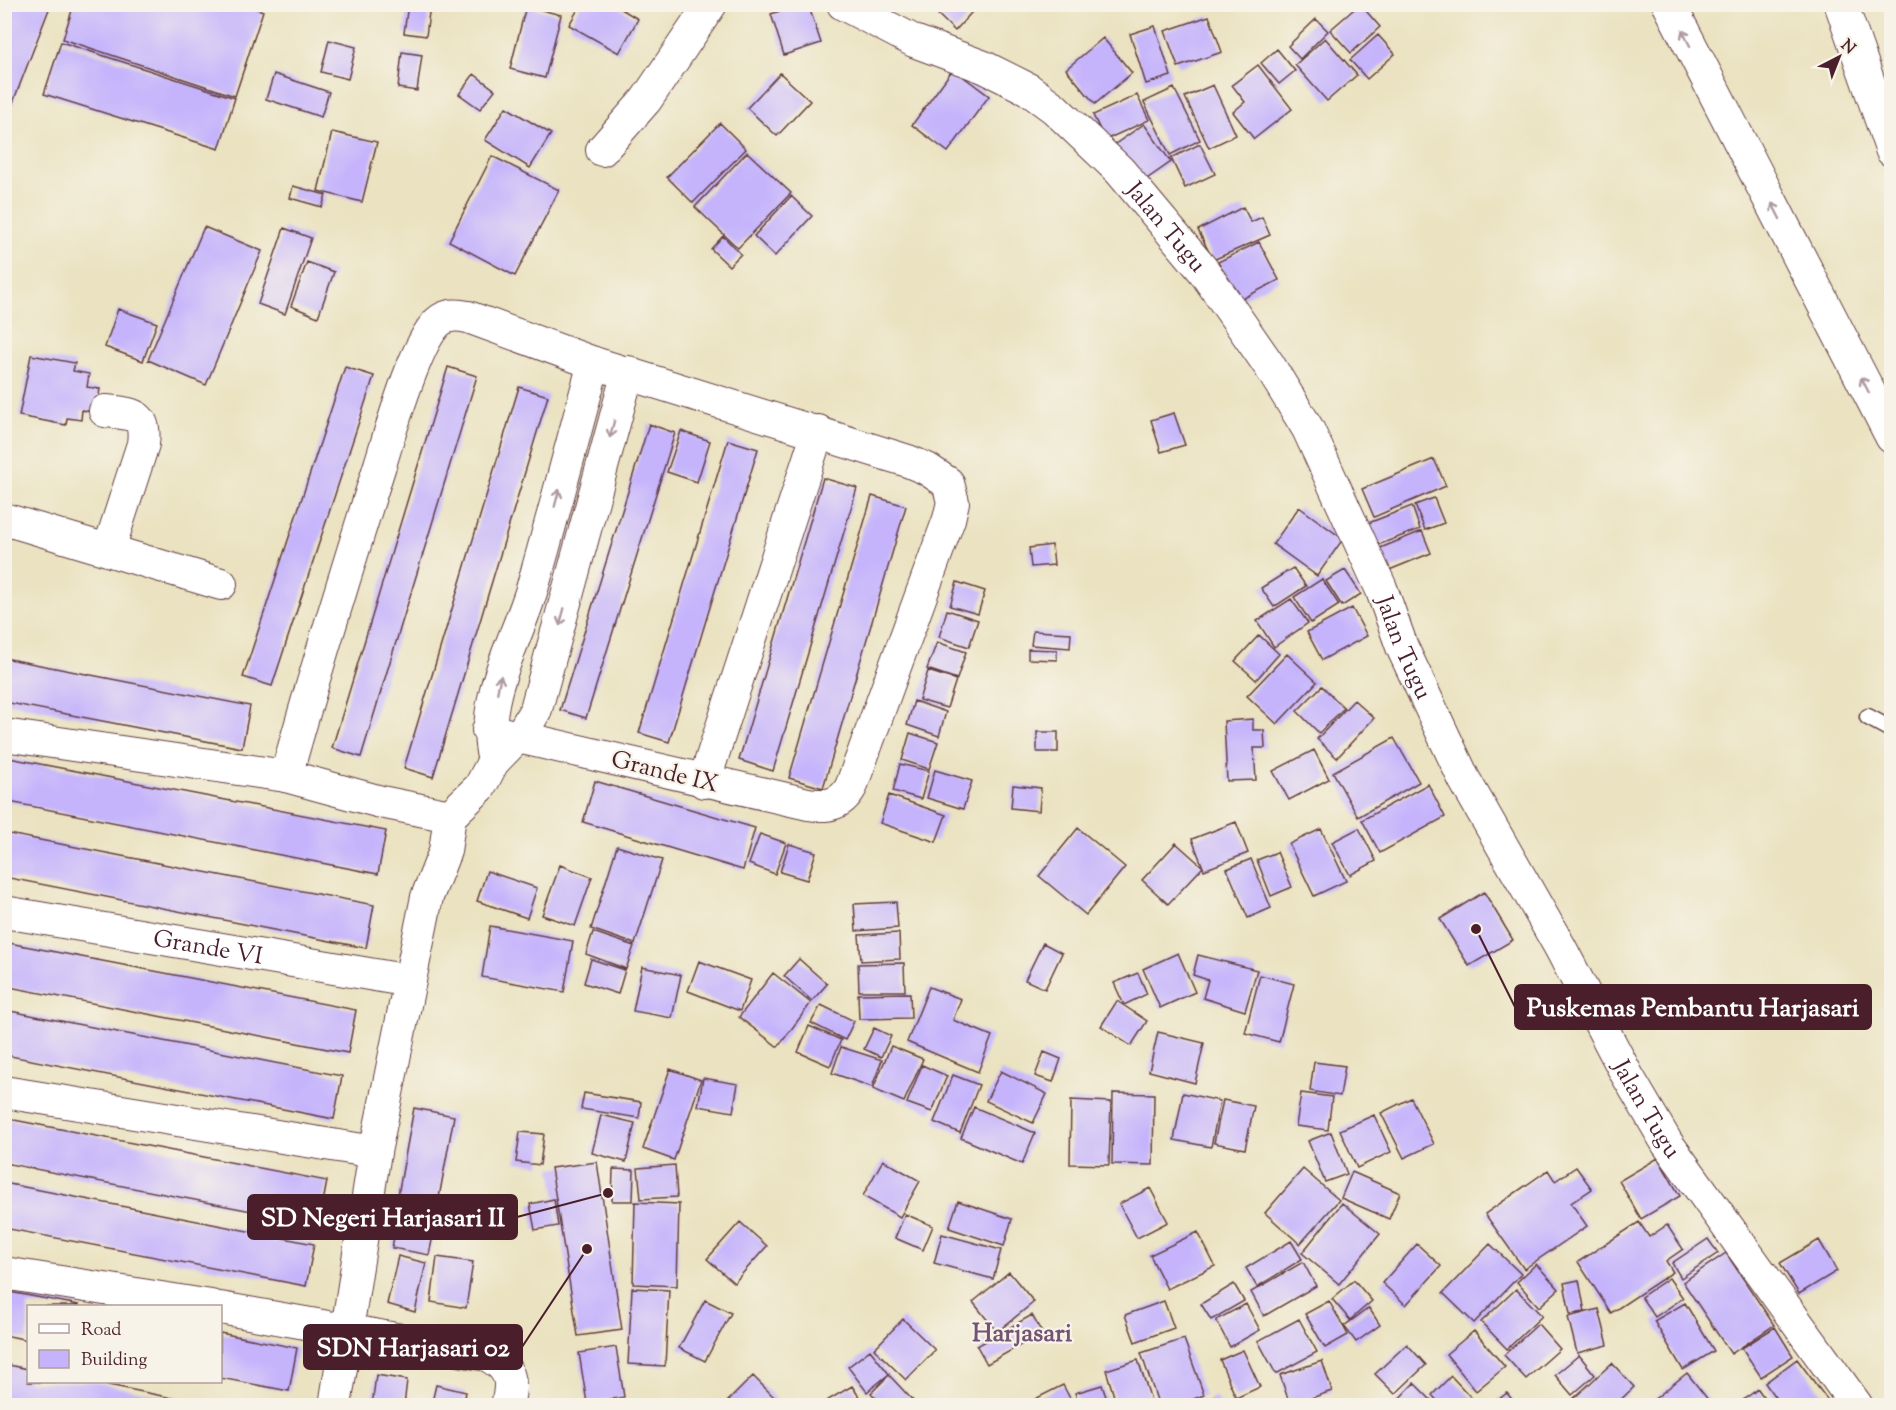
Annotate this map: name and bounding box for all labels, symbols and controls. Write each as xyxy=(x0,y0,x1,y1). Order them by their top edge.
north arrow xyxy=(1809,27,1869,87)
one-way arrow xyxy=(1680,30,1692,47)
text: N xyxy=(1835,35,1860,61)
street label: Jalan Tugu xyxy=(1116,174,1213,281)
one-way arrow xyxy=(1769,203,1781,221)
one-way arrow xyxy=(1859,376,1870,394)
one-way arrow xyxy=(606,419,618,438)
one-way arrow xyxy=(552,489,563,508)
street label: Jalan Tugu xyxy=(1366,590,1439,706)
one-way arrow xyxy=(555,607,567,626)
one-way arrow xyxy=(494,675,505,694)
street label: Grande IX xyxy=(607,743,722,803)
street label: Grande VI xyxy=(150,923,265,975)
callout: Puskemas Pembantu Harjasari xyxy=(1515,985,1871,1029)
text: Puskemas Pembantu Harjasari xyxy=(1527,991,1860,1028)
street label: Jalan Tugu xyxy=(1602,1053,1688,1167)
callout: SD Negeri Harjasari II xyxy=(248,1195,517,1239)
text: SD Negeri Harjasari II xyxy=(261,1201,506,1238)
legend xyxy=(27,1305,222,1383)
district label: Harjasari xyxy=(972,1316,1073,1353)
text: Road xyxy=(81,1318,121,1344)
callout: SDN Harjasari 02 xyxy=(304,1325,522,1369)
text: SDN Harjasari 02 xyxy=(316,1331,511,1368)
text: Building xyxy=(81,1348,147,1374)

